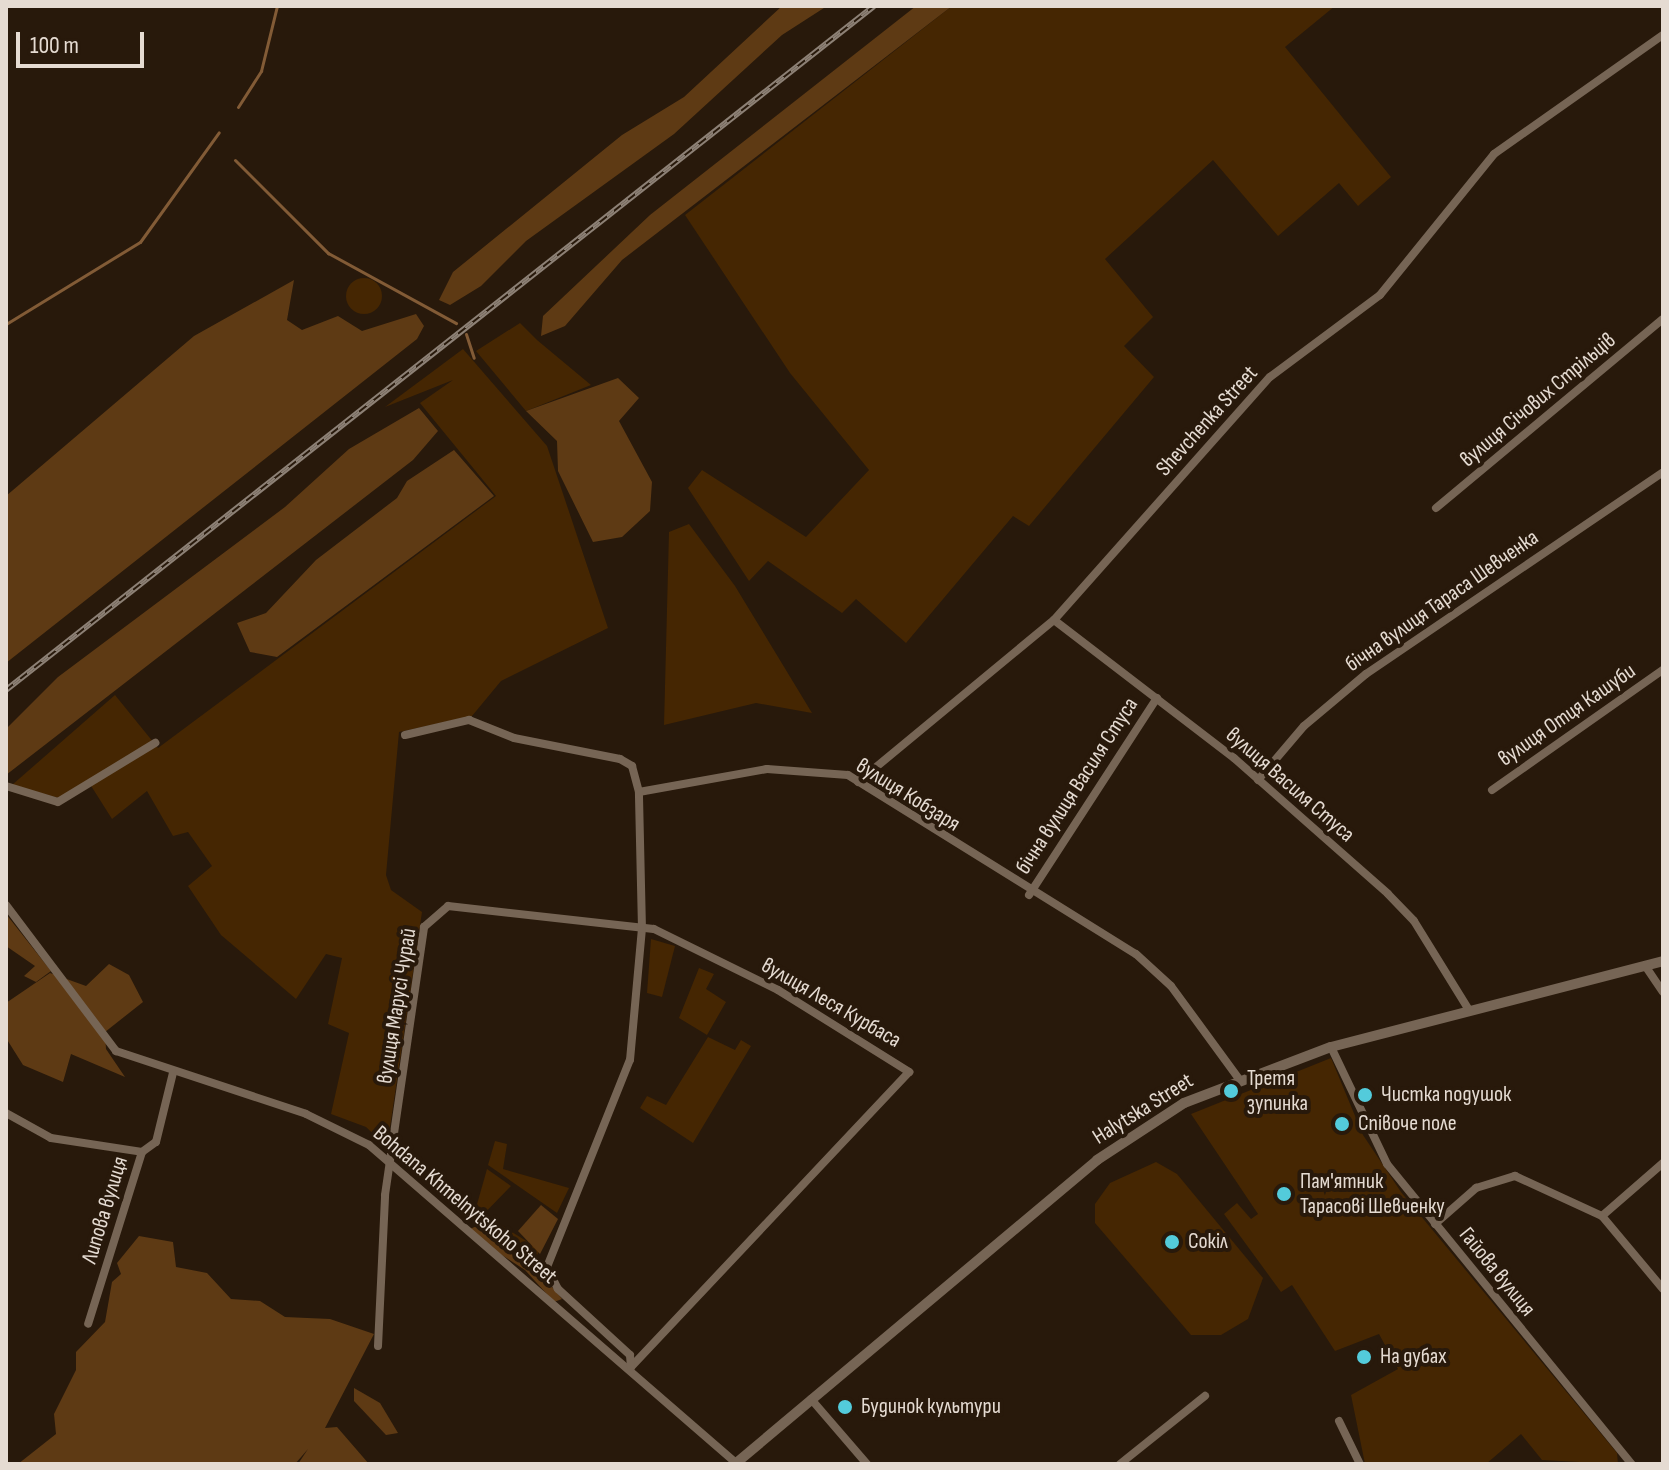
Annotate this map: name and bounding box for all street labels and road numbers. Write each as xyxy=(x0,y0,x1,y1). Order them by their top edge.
street label: вулиця Січових Стрільців xyxy=(1455,327,1621,473)
street label: Shevchenka Street xyxy=(1151,360,1263,482)
street label: бічна вулиця Тараса Шевченка xyxy=(1340,524,1544,678)
street label: вулиця Отця Кашуби xyxy=(1493,658,1641,772)
street label: бічна вулиця Василя Стуса xyxy=(1010,693,1144,879)
street label: вулиця Василя Стуса xyxy=(1220,722,1360,848)
street label: вулиця Кобзаря xyxy=(851,753,965,837)
street label: вулиця Марусі Чурай xyxy=(372,926,422,1086)
street label: вулиця Леся Курбаса xyxy=(757,952,905,1054)
street label: Halytska Street xyxy=(1088,1068,1198,1150)
street label: Bohdana Khmelnytskoho Street xyxy=(368,1120,562,1290)
street label: Липова вулиця xyxy=(76,1153,134,1267)
street label: Гайова вулиця xyxy=(1453,1222,1541,1322)

